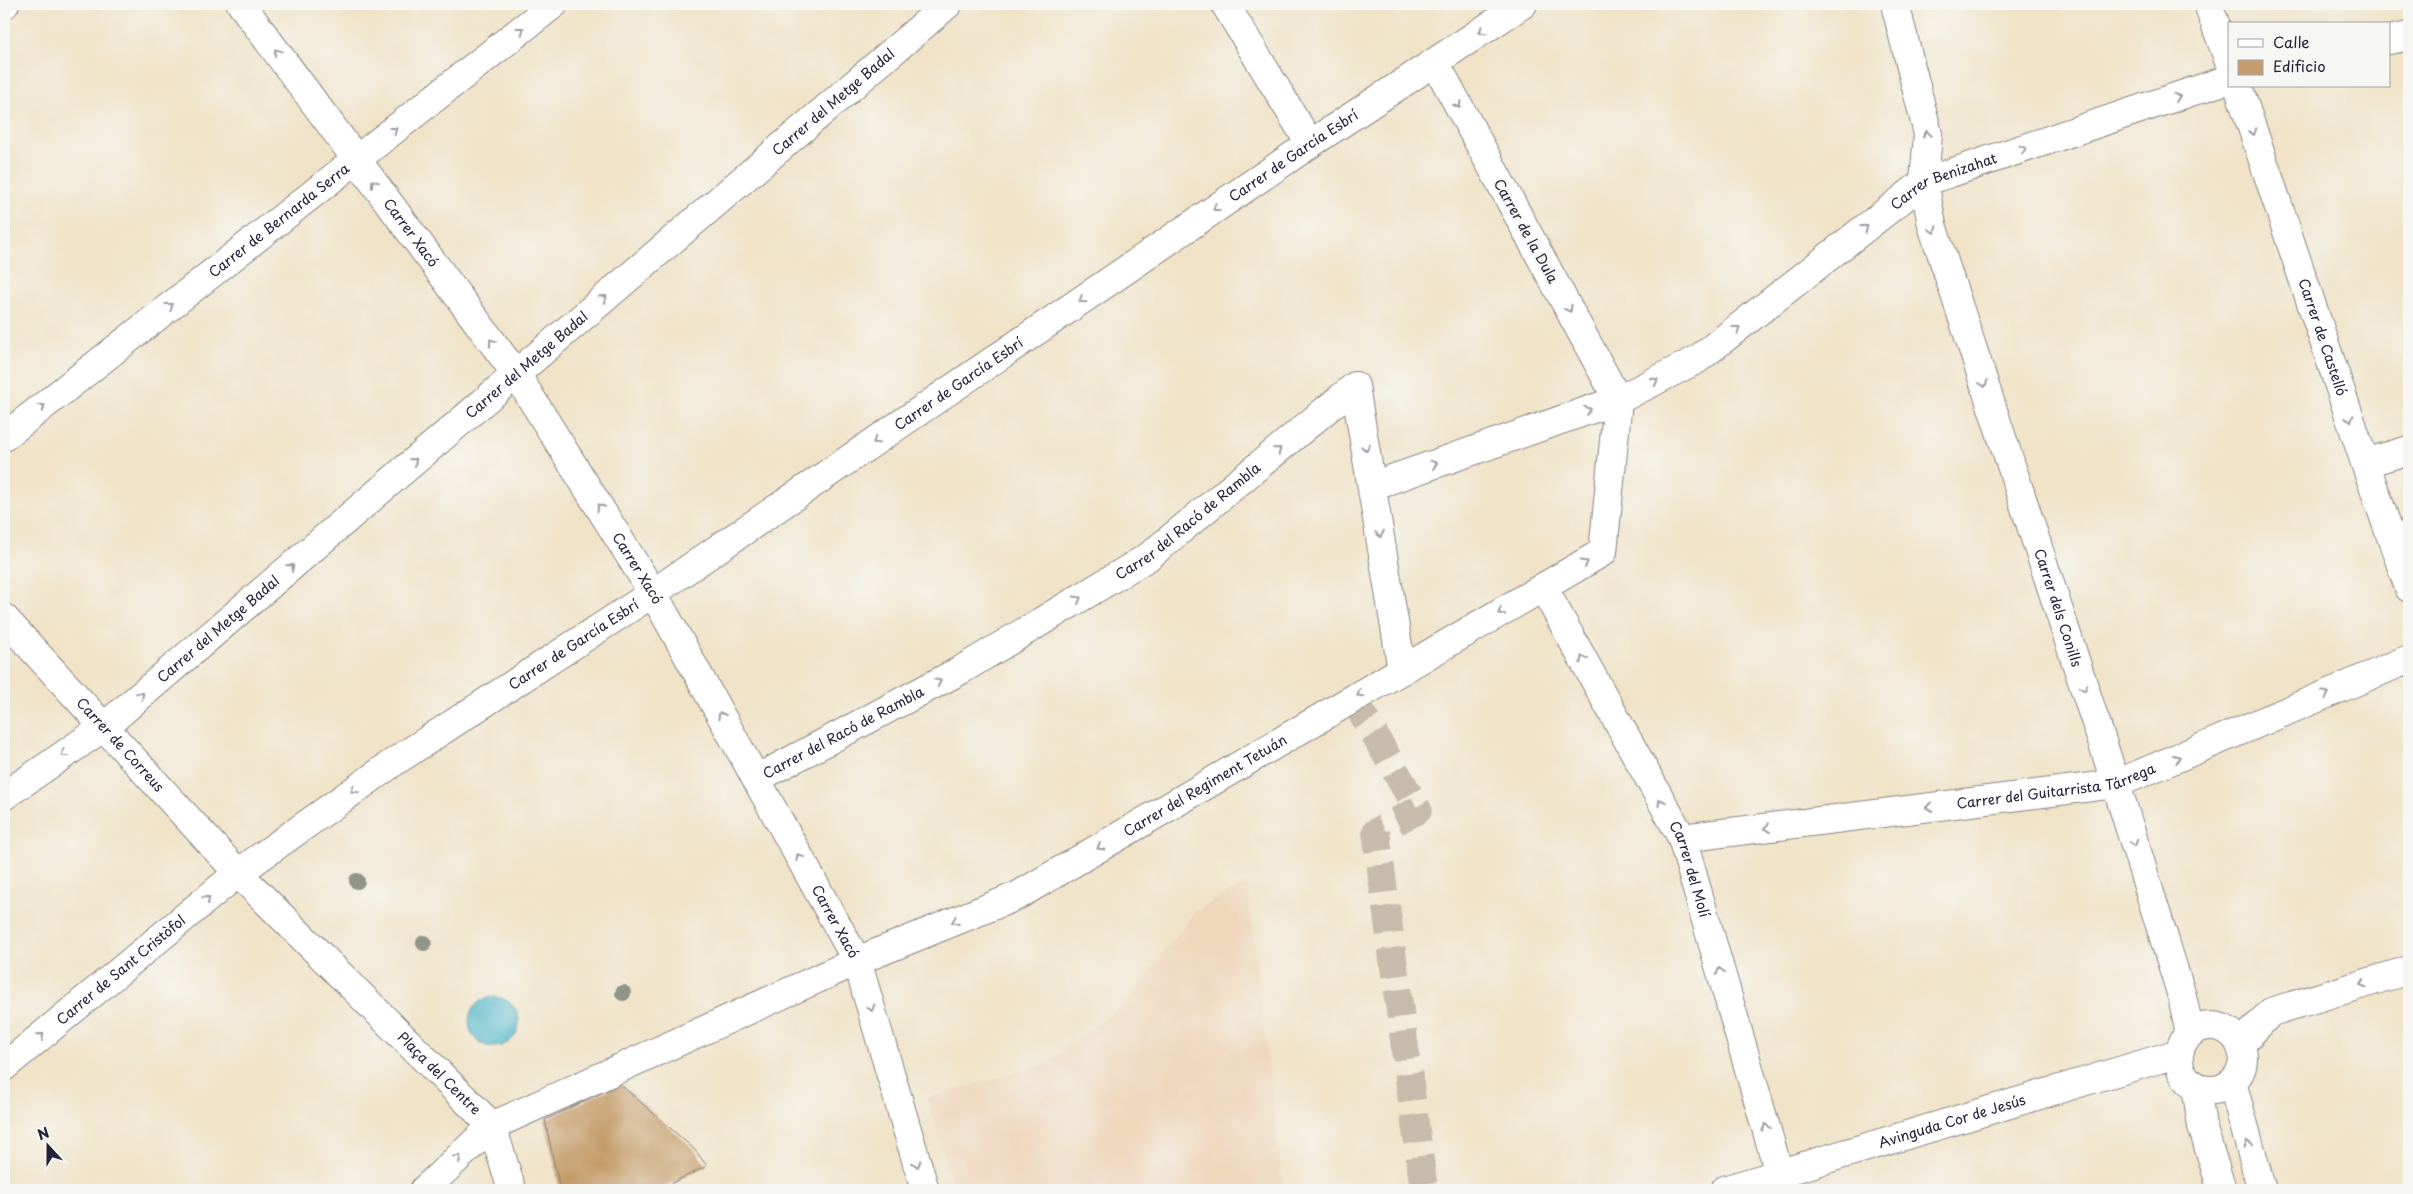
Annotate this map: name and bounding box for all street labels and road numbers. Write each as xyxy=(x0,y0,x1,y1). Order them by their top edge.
street label: Carrer del Metge Badal xyxy=(767,43,899,160)
street label: Carrer de García Esbrí xyxy=(1224,104,1362,207)
street label: Carrer Benizahat xyxy=(1886,147,2000,215)
street label: Carrer de Bernarda Serra xyxy=(204,158,354,282)
street label: Carrer de la Dula xyxy=(1489,175,1564,287)
street label: Carrer Xacó xyxy=(379,194,444,271)
street label: Carrer de Castelló xyxy=(2294,276,2353,399)
street label: Carrer del Metge Badal xyxy=(460,306,592,423)
street label: Carrer de García Esbrí xyxy=(890,332,1027,435)
street label: Carrer del Racó de Rambla xyxy=(1111,457,1265,584)
street label: Carrer Xacó xyxy=(607,528,668,608)
street label: Carrer dels Conills xyxy=(2029,546,2088,670)
street label: Carrer del Metge Badal xyxy=(152,570,284,687)
street label: Carrer de García Esbrí xyxy=(504,594,643,695)
street label: Carrer del Racó de Rambla xyxy=(759,681,928,784)
street label: Carrer de Correus xyxy=(72,693,169,796)
street label: Carrer del Regiment Tetuán xyxy=(1119,729,1291,841)
street label: Carrer del Guitarrista Tárrega xyxy=(1955,757,2159,814)
street label: Carrer del Molí xyxy=(1664,817,1715,920)
street label: Carrer Xacó xyxy=(807,881,865,962)
street label: Carrer de Sant Cristòfol xyxy=(51,910,190,1030)
street label: Plaça del Centre xyxy=(393,1027,486,1119)
street label: Avinguda Cor de Jesús xyxy=(1876,1089,2028,1153)

